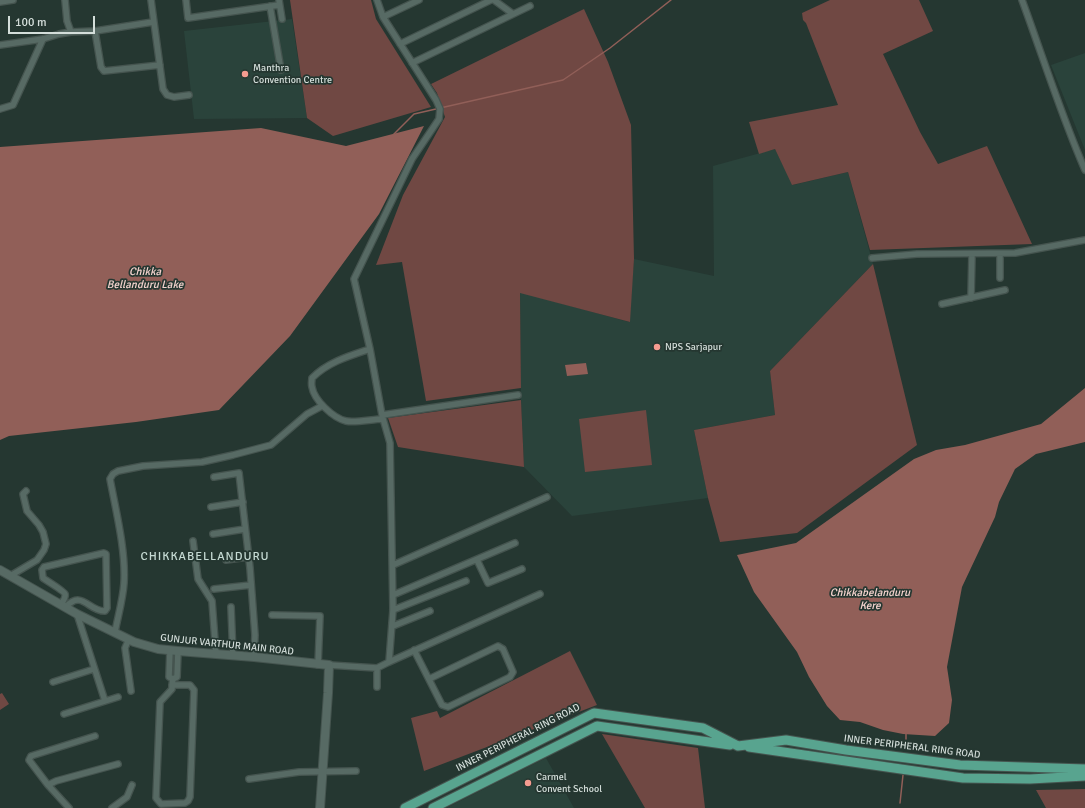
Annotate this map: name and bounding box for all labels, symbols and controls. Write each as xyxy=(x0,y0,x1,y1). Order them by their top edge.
scale bar xyxy=(10,8,97,34)
text: 100 m xyxy=(15,15,47,30)
place label: Manthra Convention Centre xyxy=(253,62,332,86)
marker: Manthra Convention Centre xyxy=(240,69,250,79)
water label: Chikka Bellanduru Lake xyxy=(107,265,183,291)
place label: NPS Sarjapur xyxy=(665,341,722,353)
marker: NPS Sarjapur xyxy=(652,342,662,352)
district label: CHIKKABELLANDURU xyxy=(140,550,270,564)
water label: Chikkabelanduru Kere xyxy=(830,586,910,612)
street label: GUNJUR VARTHUR MAIN ROAD xyxy=(160,632,294,658)
street label: INNER PERIPHERAL RING ROAD xyxy=(454,701,582,775)
street label: INNER PERIPHERAL RING ROAD xyxy=(843,733,981,761)
place label: Carmel Convent School xyxy=(536,771,602,794)
marker: Carmel Convent School xyxy=(523,778,533,788)

